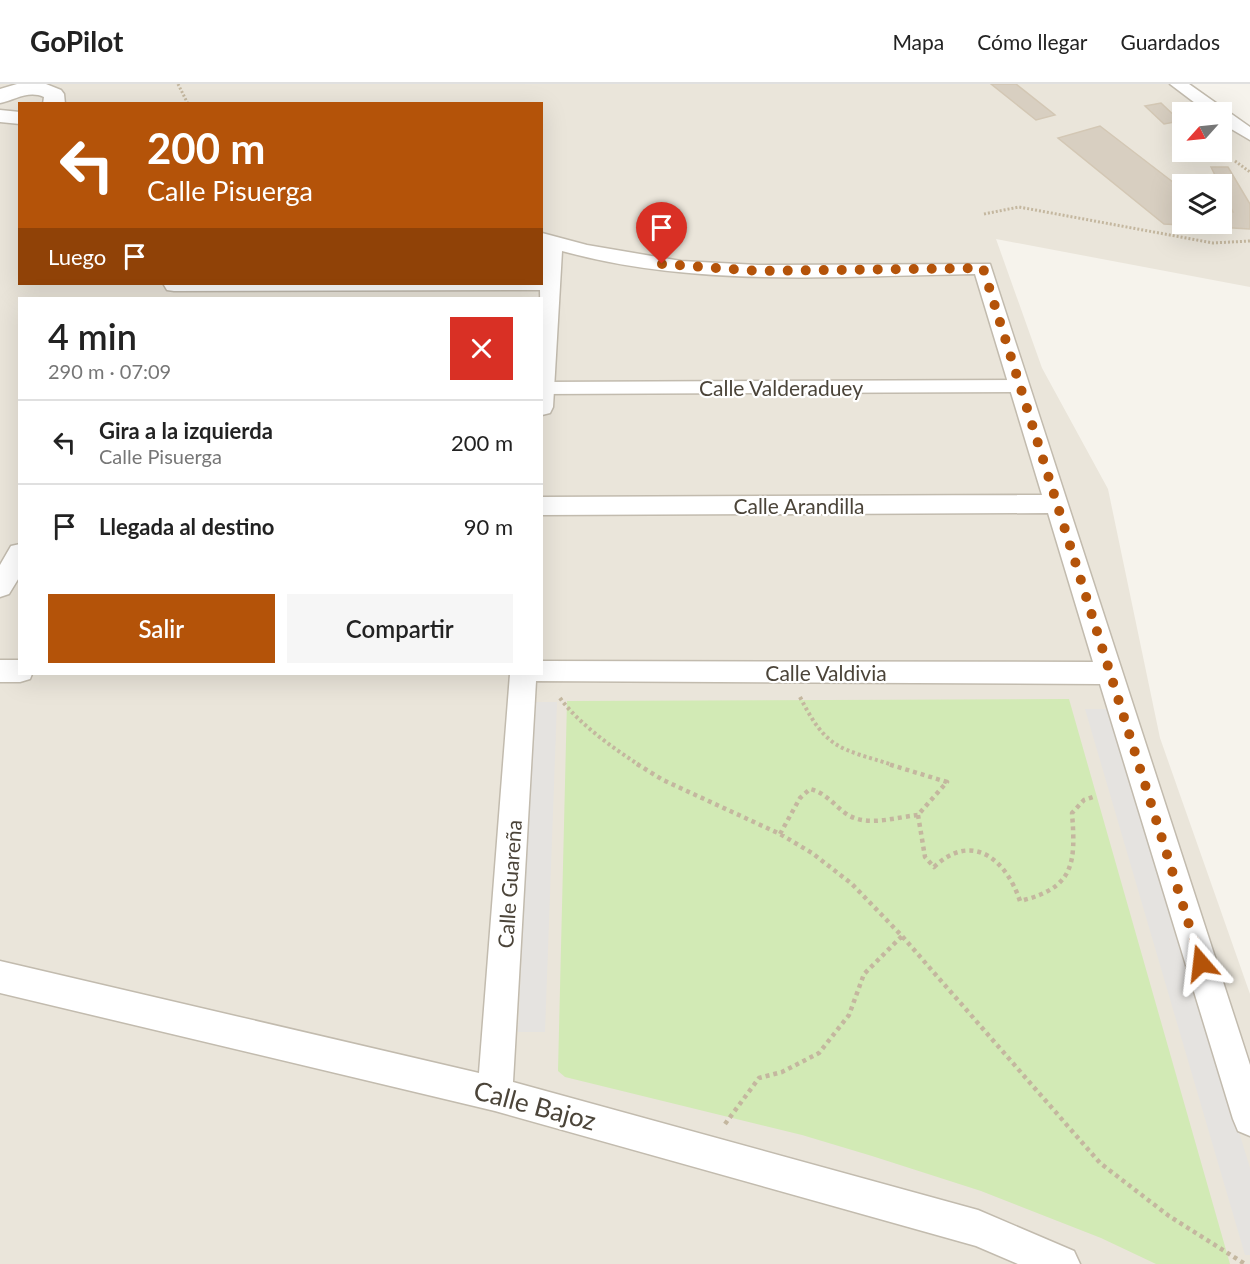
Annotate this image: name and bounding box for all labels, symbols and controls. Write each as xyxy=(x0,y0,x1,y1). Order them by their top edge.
text: GoPilot xyxy=(30,24,123,58)
text: Mapa xyxy=(892,29,944,54)
text: Cómo llegar xyxy=(977,29,1088,54)
text: Guardados xyxy=(1121,29,1220,54)
north arrow xyxy=(1172,102,1232,162)
map controls xyxy=(1172,102,1232,234)
text: 200 m xyxy=(147,123,265,173)
icon: left xyxy=(48,126,126,204)
text: Calle Pisuerga xyxy=(147,174,313,207)
button: layers xyxy=(1172,174,1232,234)
pin xyxy=(636,202,687,264)
icon: arrive xyxy=(645,211,678,244)
icon: arrive xyxy=(118,240,151,273)
text: Luego xyxy=(48,243,106,270)
text: 4 min xyxy=(48,314,137,358)
button: close xyxy=(450,317,513,380)
text: 290 m · 07:09 xyxy=(48,359,171,383)
street label: Calle Valderaduey xyxy=(699,375,863,400)
text: Gira a la izquierda xyxy=(99,417,273,444)
icon: left xyxy=(48,426,81,459)
text: 200 m xyxy=(451,429,513,456)
text: Calle Pisuerga xyxy=(99,444,222,468)
street label: Calle Arandilla xyxy=(733,493,865,518)
icon: arrive xyxy=(48,510,81,543)
text: Llegada al destino xyxy=(99,513,275,540)
text: 90 m xyxy=(464,513,513,540)
button: Salir xyxy=(48,594,275,663)
button: Compartir xyxy=(287,594,513,663)
street label: Calle Valdivia xyxy=(765,660,887,685)
street label: Calle Guareña xyxy=(492,819,526,949)
position arrow xyxy=(1169,931,1233,995)
street label: Calle Bajoz xyxy=(471,1073,599,1137)

